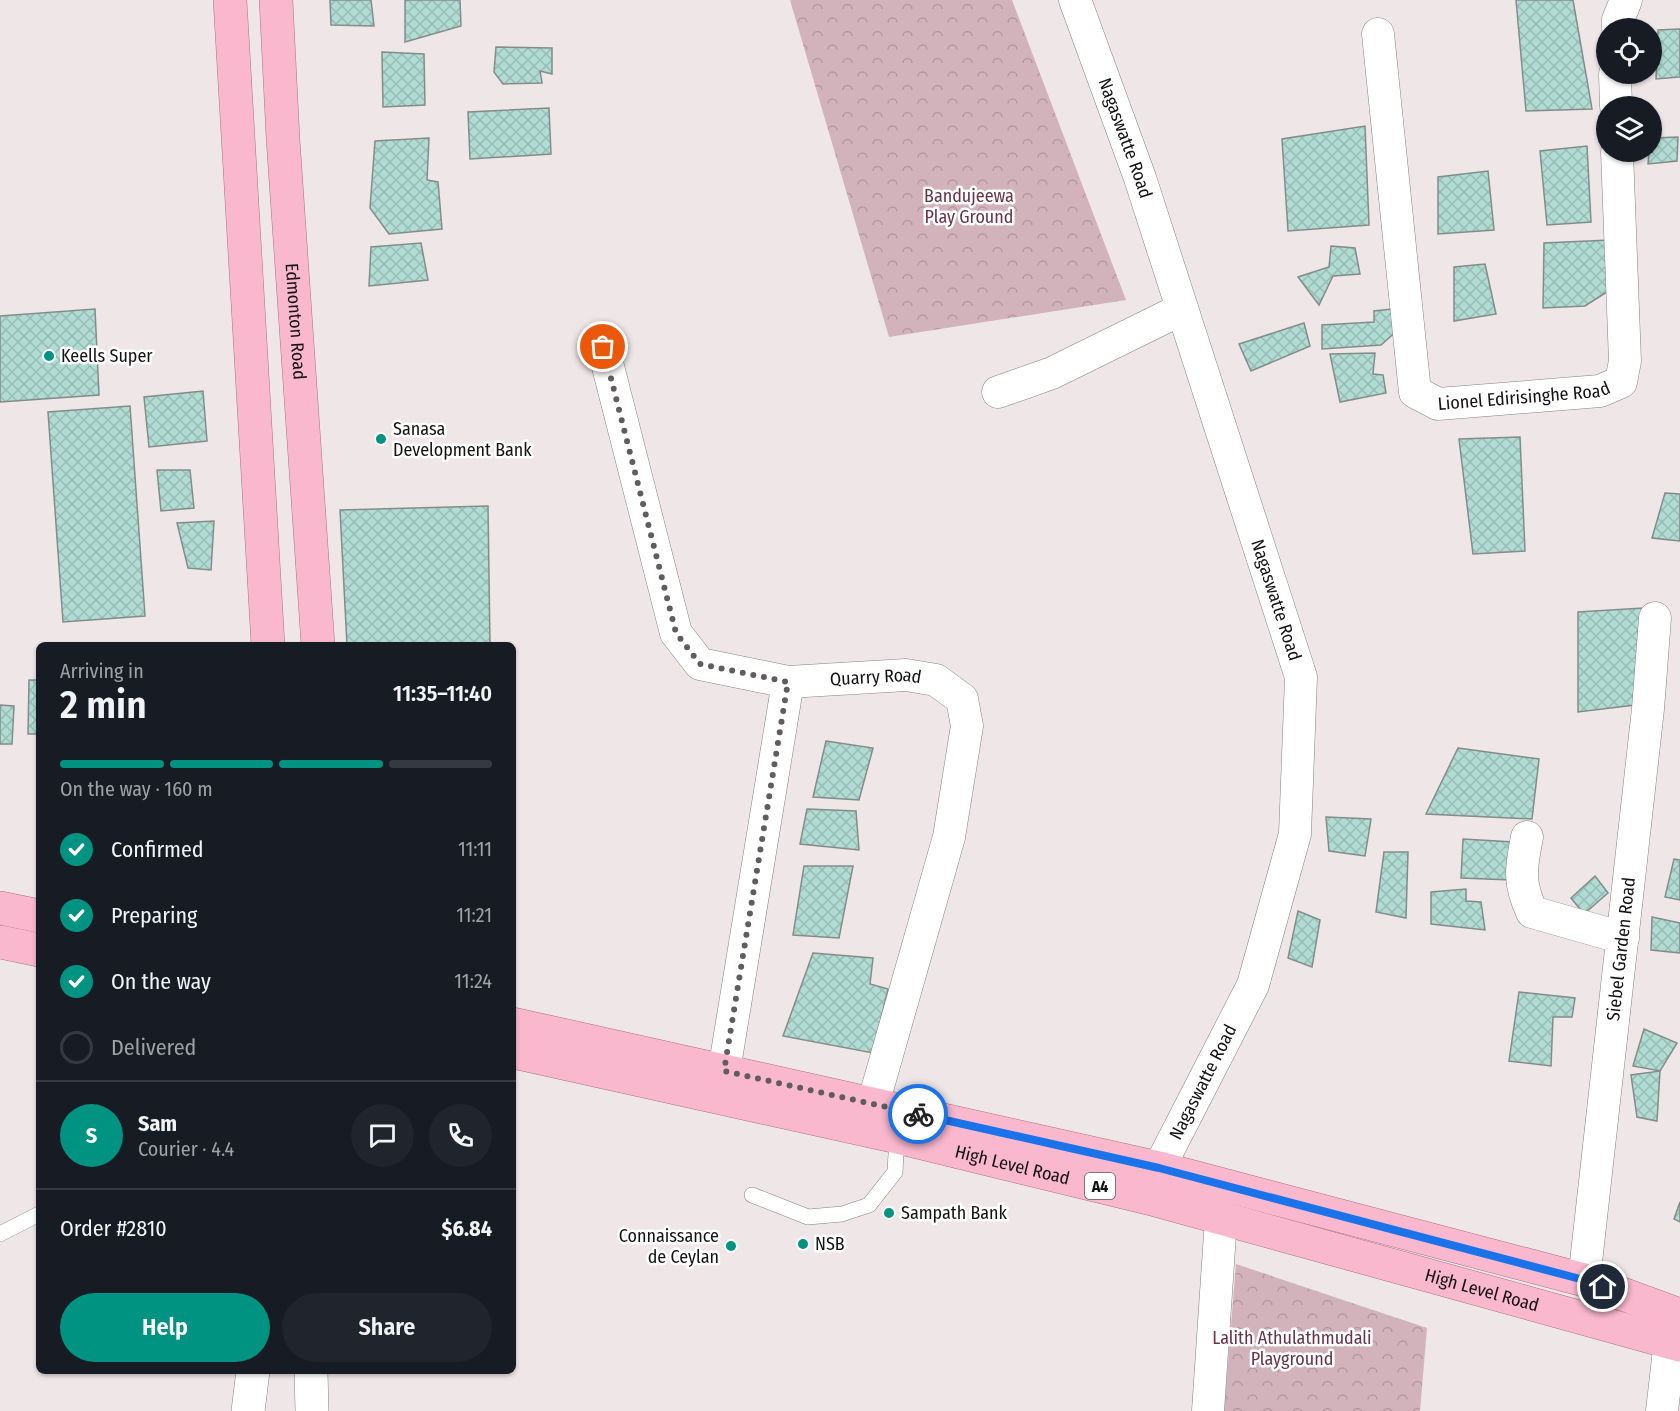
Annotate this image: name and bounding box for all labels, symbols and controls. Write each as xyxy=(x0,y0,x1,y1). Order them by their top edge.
map controls xyxy=(1596,18,1662,162)
button: locate xyxy=(1596,18,1662,84)
street label: Nagaswatte Road xyxy=(1093,75,1157,201)
button: layers xyxy=(1596,96,1662,162)
park label: Bandujeewa Play Ground xyxy=(924,185,1014,228)
street label: Edmonton Road xyxy=(281,262,311,380)
pin xyxy=(577,321,628,372)
icon: bag xyxy=(586,330,619,363)
place label: Keells Super xyxy=(61,345,153,367)
marker: Keells Super xyxy=(42,349,56,363)
street label: Lionel Edirisinghe Road xyxy=(1437,377,1614,415)
place label: Sanasa Development Bank xyxy=(393,418,532,461)
marker: Sanasa Development Bank xyxy=(374,432,388,446)
street label: Nagaswatte Road xyxy=(1246,537,1306,664)
text: Arriving in xyxy=(60,659,144,683)
street label: Quarry Road xyxy=(829,664,923,690)
text: 11:35–11:40 xyxy=(393,680,492,707)
text: 2 min xyxy=(60,682,147,728)
text: On the way · 160 m xyxy=(60,777,213,801)
icon: check xyxy=(60,833,93,866)
text: Confirmed xyxy=(111,836,204,863)
text: 11:11 xyxy=(458,837,492,861)
street label: Siebel Garden Road xyxy=(1602,876,1640,1022)
icon: check xyxy=(60,899,93,932)
text: Preparing xyxy=(111,902,197,929)
text: 11:21 xyxy=(456,903,492,927)
icon: check xyxy=(60,965,93,998)
text: On the way xyxy=(111,968,211,995)
text: 11:24 xyxy=(454,969,492,993)
street label: Nagaswatte Road xyxy=(1165,1021,1241,1143)
text: Delivered xyxy=(111,1034,196,1061)
courier xyxy=(888,1084,948,1144)
icon: bike xyxy=(902,1098,935,1131)
button: chat xyxy=(351,1104,414,1167)
button: phone xyxy=(429,1104,492,1167)
text: Sam xyxy=(138,1110,177,1137)
text: S xyxy=(86,1122,97,1149)
text: Courier · 4.4 xyxy=(138,1137,234,1161)
street label: High Level Road xyxy=(953,1141,1072,1190)
road number: A4 xyxy=(1085,1173,1115,1199)
place label: Sampath Bank xyxy=(901,1202,1008,1224)
marker: Sampath Bank xyxy=(882,1206,896,1220)
text: Order #2810 xyxy=(60,1215,167,1242)
text: $6.84 xyxy=(442,1215,492,1242)
place label: Connaissance de Ceylan xyxy=(619,1225,719,1268)
place label: NSB xyxy=(815,1233,845,1255)
marker: NSB xyxy=(796,1237,810,1251)
marker: Connaissance de Ceylan xyxy=(724,1239,738,1253)
pin xyxy=(1577,1261,1628,1312)
street label: High Level Road xyxy=(1422,1264,1541,1316)
icon: home xyxy=(1586,1270,1619,1303)
button: Help xyxy=(60,1293,270,1362)
button: Share xyxy=(282,1293,492,1362)
park label: Lalith Athulathmudali Playground xyxy=(1212,1327,1372,1370)

